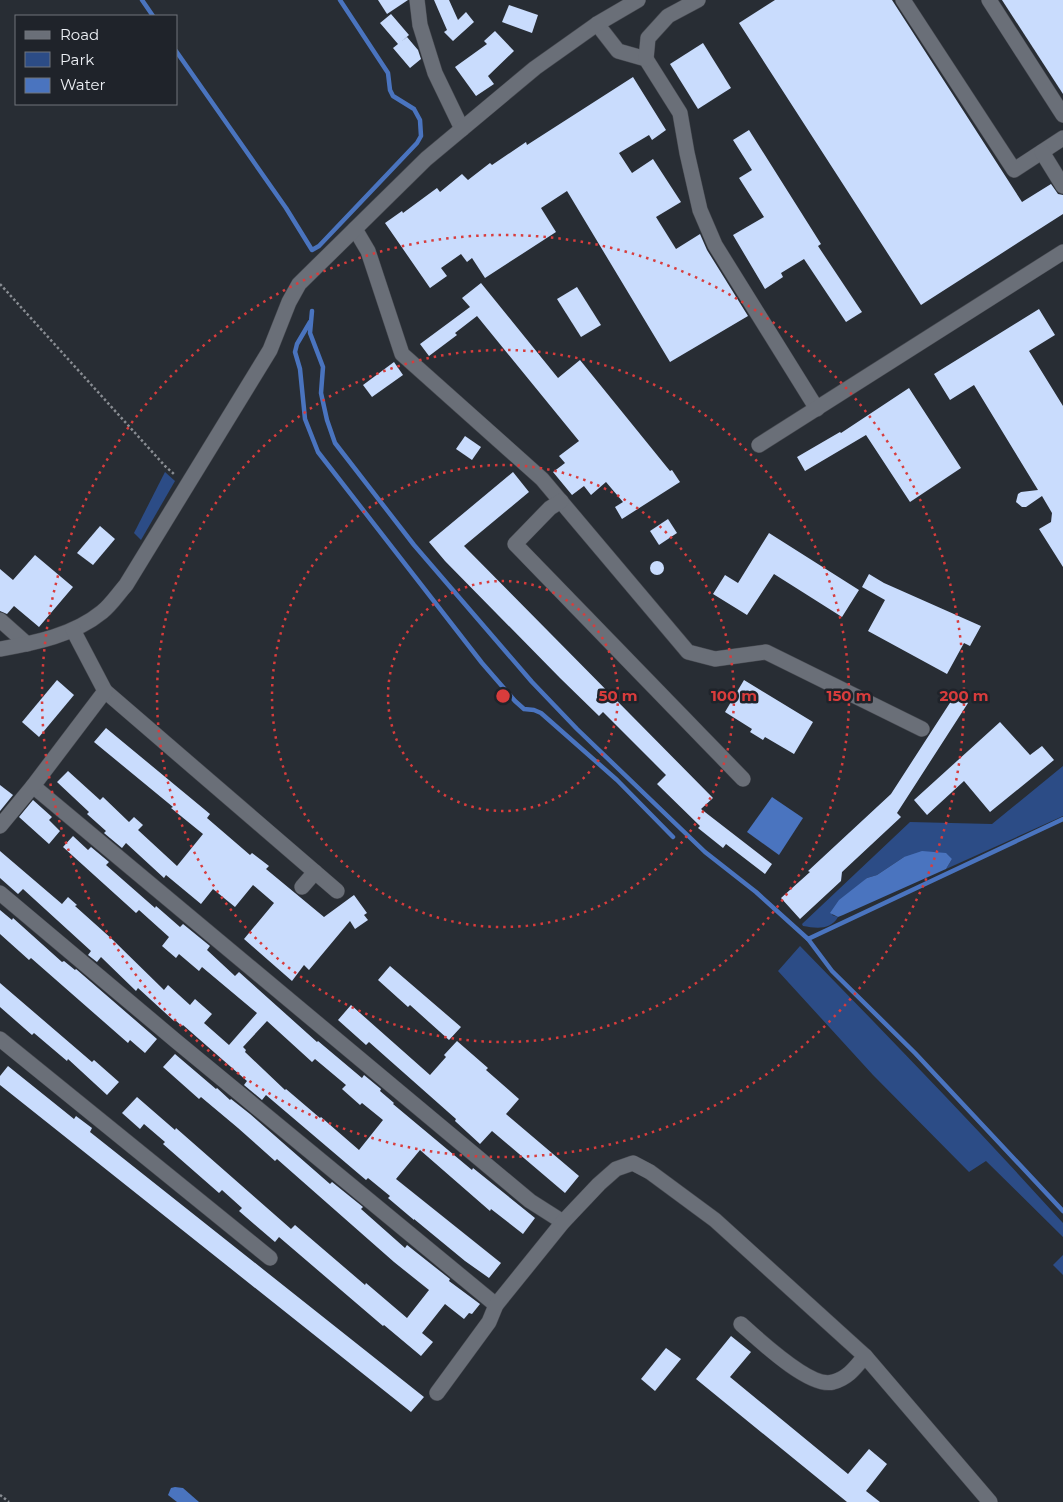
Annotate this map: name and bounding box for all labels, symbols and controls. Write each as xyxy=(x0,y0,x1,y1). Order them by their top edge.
legend xyxy=(15,15,178,105)
text: Road xyxy=(60,25,99,44)
text: Park xyxy=(60,50,94,69)
text: Water xyxy=(60,75,106,94)
text: 50 m xyxy=(598,686,638,705)
text: 100 m xyxy=(711,686,757,705)
text: 150 m xyxy=(827,686,871,705)
text: 200 m xyxy=(939,686,989,705)
centre of rings xyxy=(494,687,512,705)

